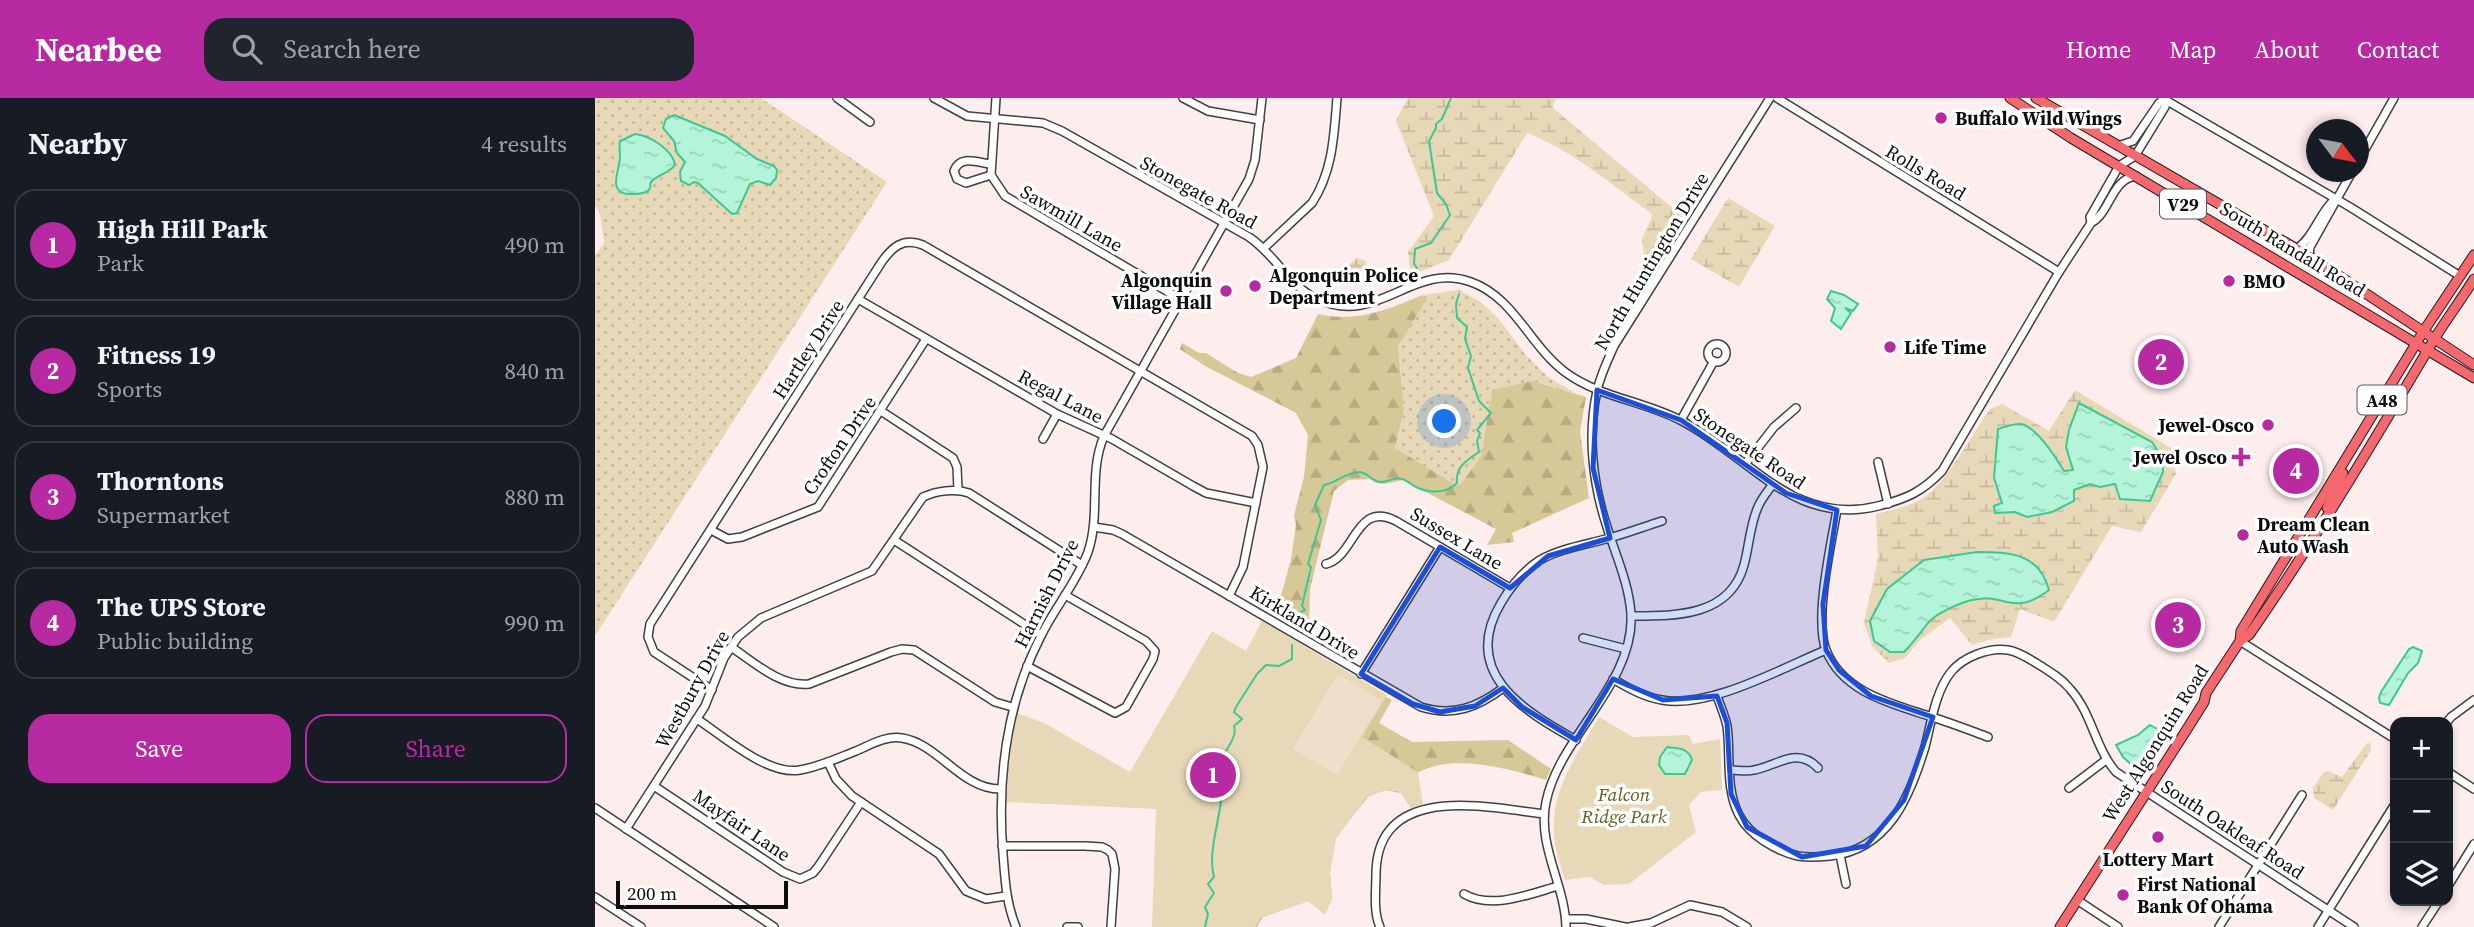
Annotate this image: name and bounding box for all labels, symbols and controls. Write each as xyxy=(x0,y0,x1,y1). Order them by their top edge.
search box xyxy=(204,18,694,81)
text: Nearbee xyxy=(35,27,162,72)
icon: search xyxy=(228,30,266,68)
text: Search here xyxy=(284,31,421,67)
text: Home xyxy=(2066,33,2131,66)
text: Map xyxy=(2169,33,2216,66)
text: About xyxy=(2254,33,2319,66)
text: Contact xyxy=(2357,33,2439,66)
place label: Buffalo Wild Wings xyxy=(1955,105,2122,131)
marker: Buffalo Wild Wings xyxy=(1933,110,1949,126)
north arrow xyxy=(2306,119,2369,182)
text: Nearby xyxy=(28,123,127,164)
text: 4 results xyxy=(481,128,567,160)
street label: Rolls Road xyxy=(1881,138,1971,206)
street label: Stonegate Road xyxy=(1136,149,1262,235)
street label: North Huntington Drive xyxy=(1588,167,1714,355)
street label: Sawmill Lane xyxy=(1016,178,1128,258)
road number: V29 xyxy=(2160,190,2206,218)
street label: South Randall Road xyxy=(2215,195,2371,303)
text: High Hill Park xyxy=(97,211,268,247)
text: 1 xyxy=(47,229,59,261)
text: 490 m xyxy=(504,229,565,261)
text: Park xyxy=(97,247,144,279)
place label: Algonquin Police Department xyxy=(1269,262,1418,310)
place label: Algonquin Village Hall xyxy=(1112,267,1212,315)
place label: BMO xyxy=(2243,268,2285,294)
marker: BMO xyxy=(2221,273,2237,289)
marker: Algonquin Police Department xyxy=(1247,278,1263,294)
marker: Algonquin Village Hall xyxy=(1218,283,1234,299)
street label: Hartley Drive xyxy=(766,294,850,404)
place label: Life Time xyxy=(1904,334,1987,360)
pin: 2 xyxy=(2138,336,2184,388)
text: Fitness 19 xyxy=(97,337,216,373)
marker: Life Time xyxy=(1882,339,1898,355)
text: 2 xyxy=(47,355,59,387)
text: 840 m xyxy=(504,355,565,387)
street label: Regal Lane xyxy=(1014,363,1108,429)
text: Sports xyxy=(97,373,162,405)
road number: A48 xyxy=(2357,386,2407,414)
street label: Crofton Drive xyxy=(796,390,882,500)
street label: Stonegate Road xyxy=(1689,401,1811,495)
your location xyxy=(1427,404,1461,438)
place label: Jewel-Osco xyxy=(2157,412,2254,438)
marker: Jewel-Osco xyxy=(2260,417,2276,433)
place label: Jewel Osco xyxy=(2133,444,2227,470)
pin: 4 xyxy=(2273,445,2319,497)
marker: Jewel Osco xyxy=(2233,449,2249,465)
text: Thorntons xyxy=(97,463,224,499)
text: 3 xyxy=(47,481,59,513)
text: 880 m xyxy=(504,481,565,513)
text: Supermarket xyxy=(97,499,230,531)
street label: Sussex Lane xyxy=(1406,500,1508,576)
place label: Dream Clean Auto Wash xyxy=(2257,511,2370,559)
marker: Dream Clean Auto Wash xyxy=(2235,527,2251,543)
street label: Harnish Drive xyxy=(1007,534,1085,652)
street label: Kirkland Drive xyxy=(1245,579,1365,665)
text: The UPS Store xyxy=(97,589,266,625)
pin: 3 xyxy=(2155,599,2201,651)
text: 4 xyxy=(47,607,59,639)
text: 990 m xyxy=(504,607,565,639)
text: Public building xyxy=(97,625,253,657)
street label: Westbury Drive xyxy=(649,625,735,753)
street label: West Algonquin Road xyxy=(2096,659,2214,827)
button: Save xyxy=(28,714,291,783)
button: Share xyxy=(305,714,567,783)
map controls xyxy=(2390,717,2453,906)
button: + xyxy=(2390,717,2453,780)
pin: 1 xyxy=(1190,749,1236,801)
street label: South Oakleaf Road xyxy=(2156,773,2310,885)
button: − xyxy=(2390,780,2453,843)
park label: Falcon Ridge Park xyxy=(1580,781,1667,829)
street label: Mayfair Lane xyxy=(688,783,796,867)
marker: Lottery Mart xyxy=(2150,829,2166,845)
button: layers xyxy=(2390,843,2453,906)
place label: Lottery Mart xyxy=(2103,846,2214,872)
place label: First National Bank Of Ohama xyxy=(2137,871,2274,919)
scale bar xyxy=(616,878,787,910)
text: 200 m xyxy=(627,880,677,906)
marker: First National Bank Of Ohama xyxy=(2115,887,2131,903)

